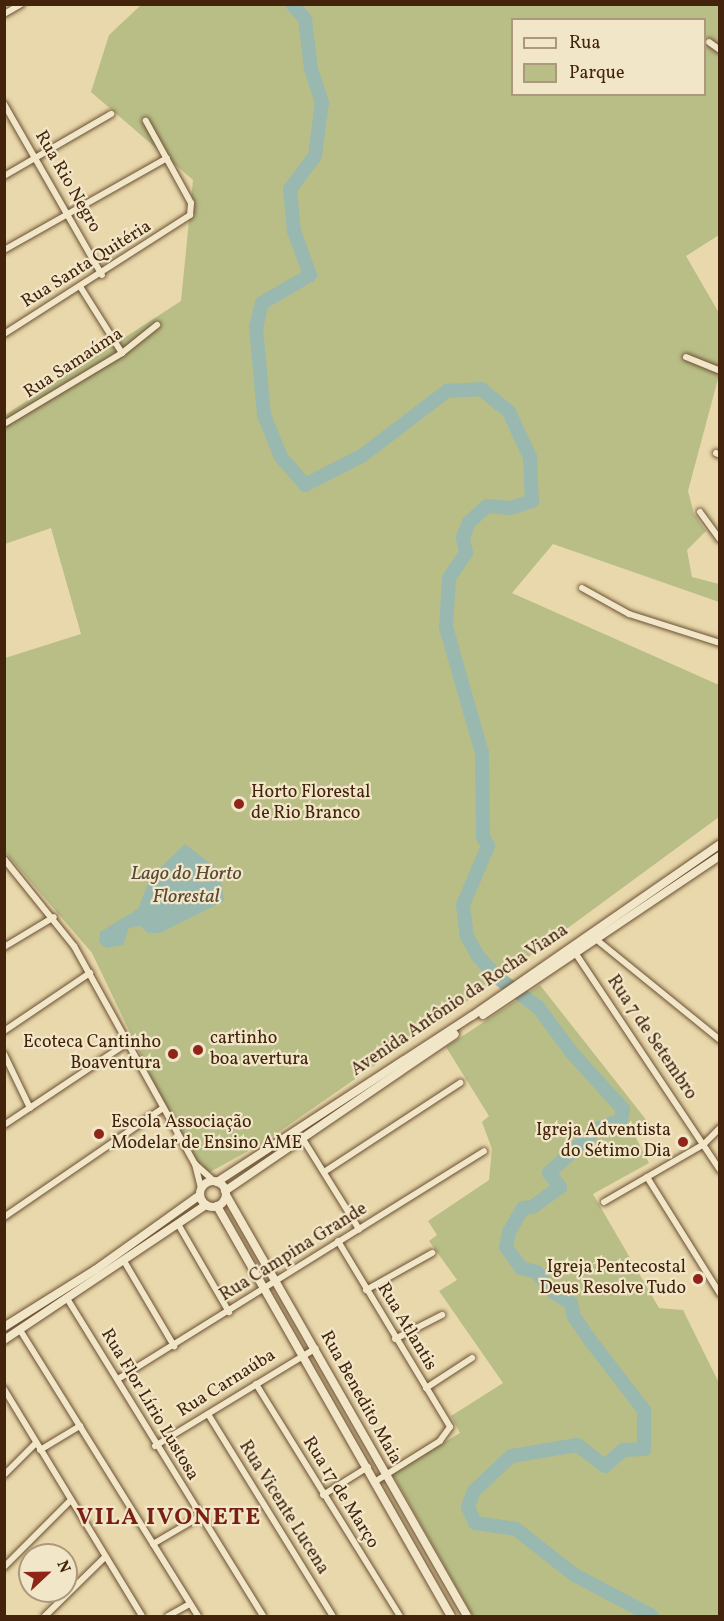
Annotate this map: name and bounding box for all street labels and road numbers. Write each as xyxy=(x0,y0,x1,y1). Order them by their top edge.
street label: Rua Rio Negro xyxy=(29,127,105,237)
street label: Rua Santa Quitéria xyxy=(18,216,156,314)
street label: Rua Samaúma xyxy=(20,324,128,404)
street label: Avenida Antônio da Rocha Viana xyxy=(347,920,573,1082)
street label: Rua 7 de Setembro xyxy=(601,972,701,1104)
street label: Rua Campina Grande xyxy=(216,1199,372,1307)
street label: Rua Atlantis xyxy=(371,1279,441,1375)
street label: Rua Flor Lírio Lustosa xyxy=(95,1325,203,1485)
street label: Rua Benedito Maia xyxy=(314,1328,406,1468)
street label: Rua Carnaúba xyxy=(174,1345,280,1423)
street label: Rua 17 de Março xyxy=(297,1433,383,1553)
street label: Rua Vicente Lucena xyxy=(233,1437,333,1579)

